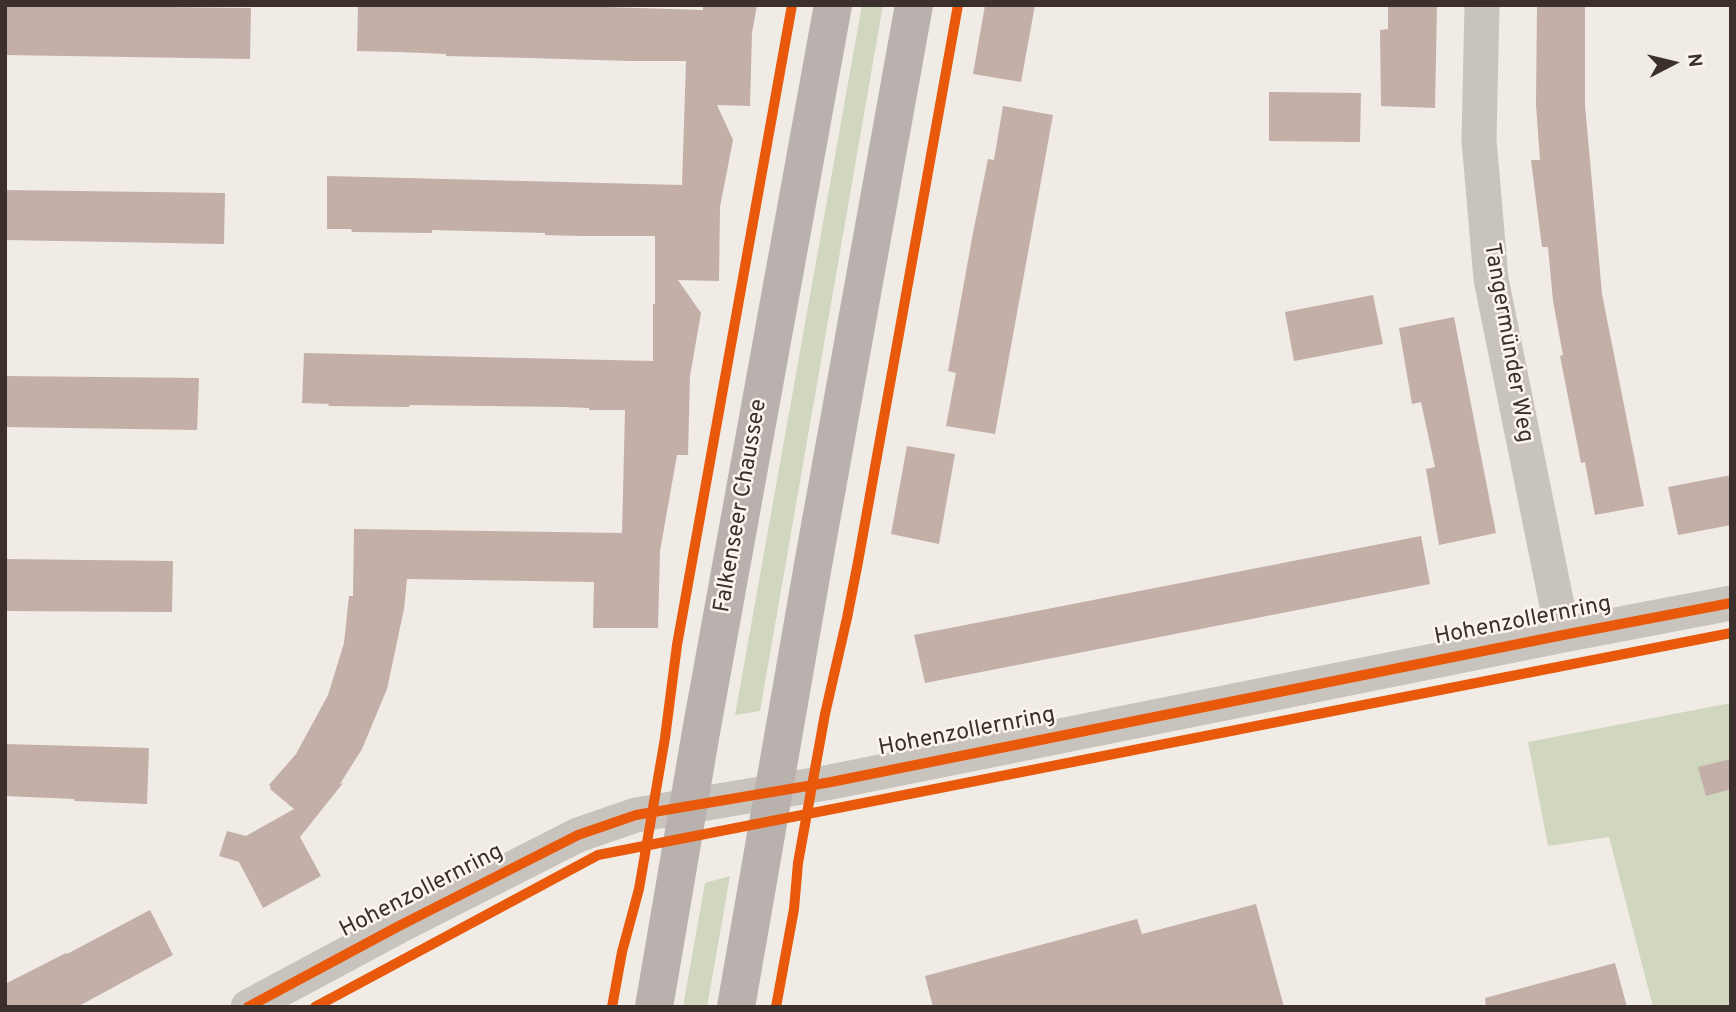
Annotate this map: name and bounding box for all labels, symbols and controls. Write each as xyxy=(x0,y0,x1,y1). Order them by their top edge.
north arrow xyxy=(1638,28,1708,98)
text: N xyxy=(1681,52,1707,69)
street label: Tangermünder Weg xyxy=(1476,241,1538,445)
street label: Falkenseer Chaussee xyxy=(710,397,774,615)
street label: Hohenzollernring xyxy=(1432,591,1614,653)
street label: Hohenzollernring xyxy=(876,702,1058,764)
street label: Hohenzollernring xyxy=(336,839,508,945)

